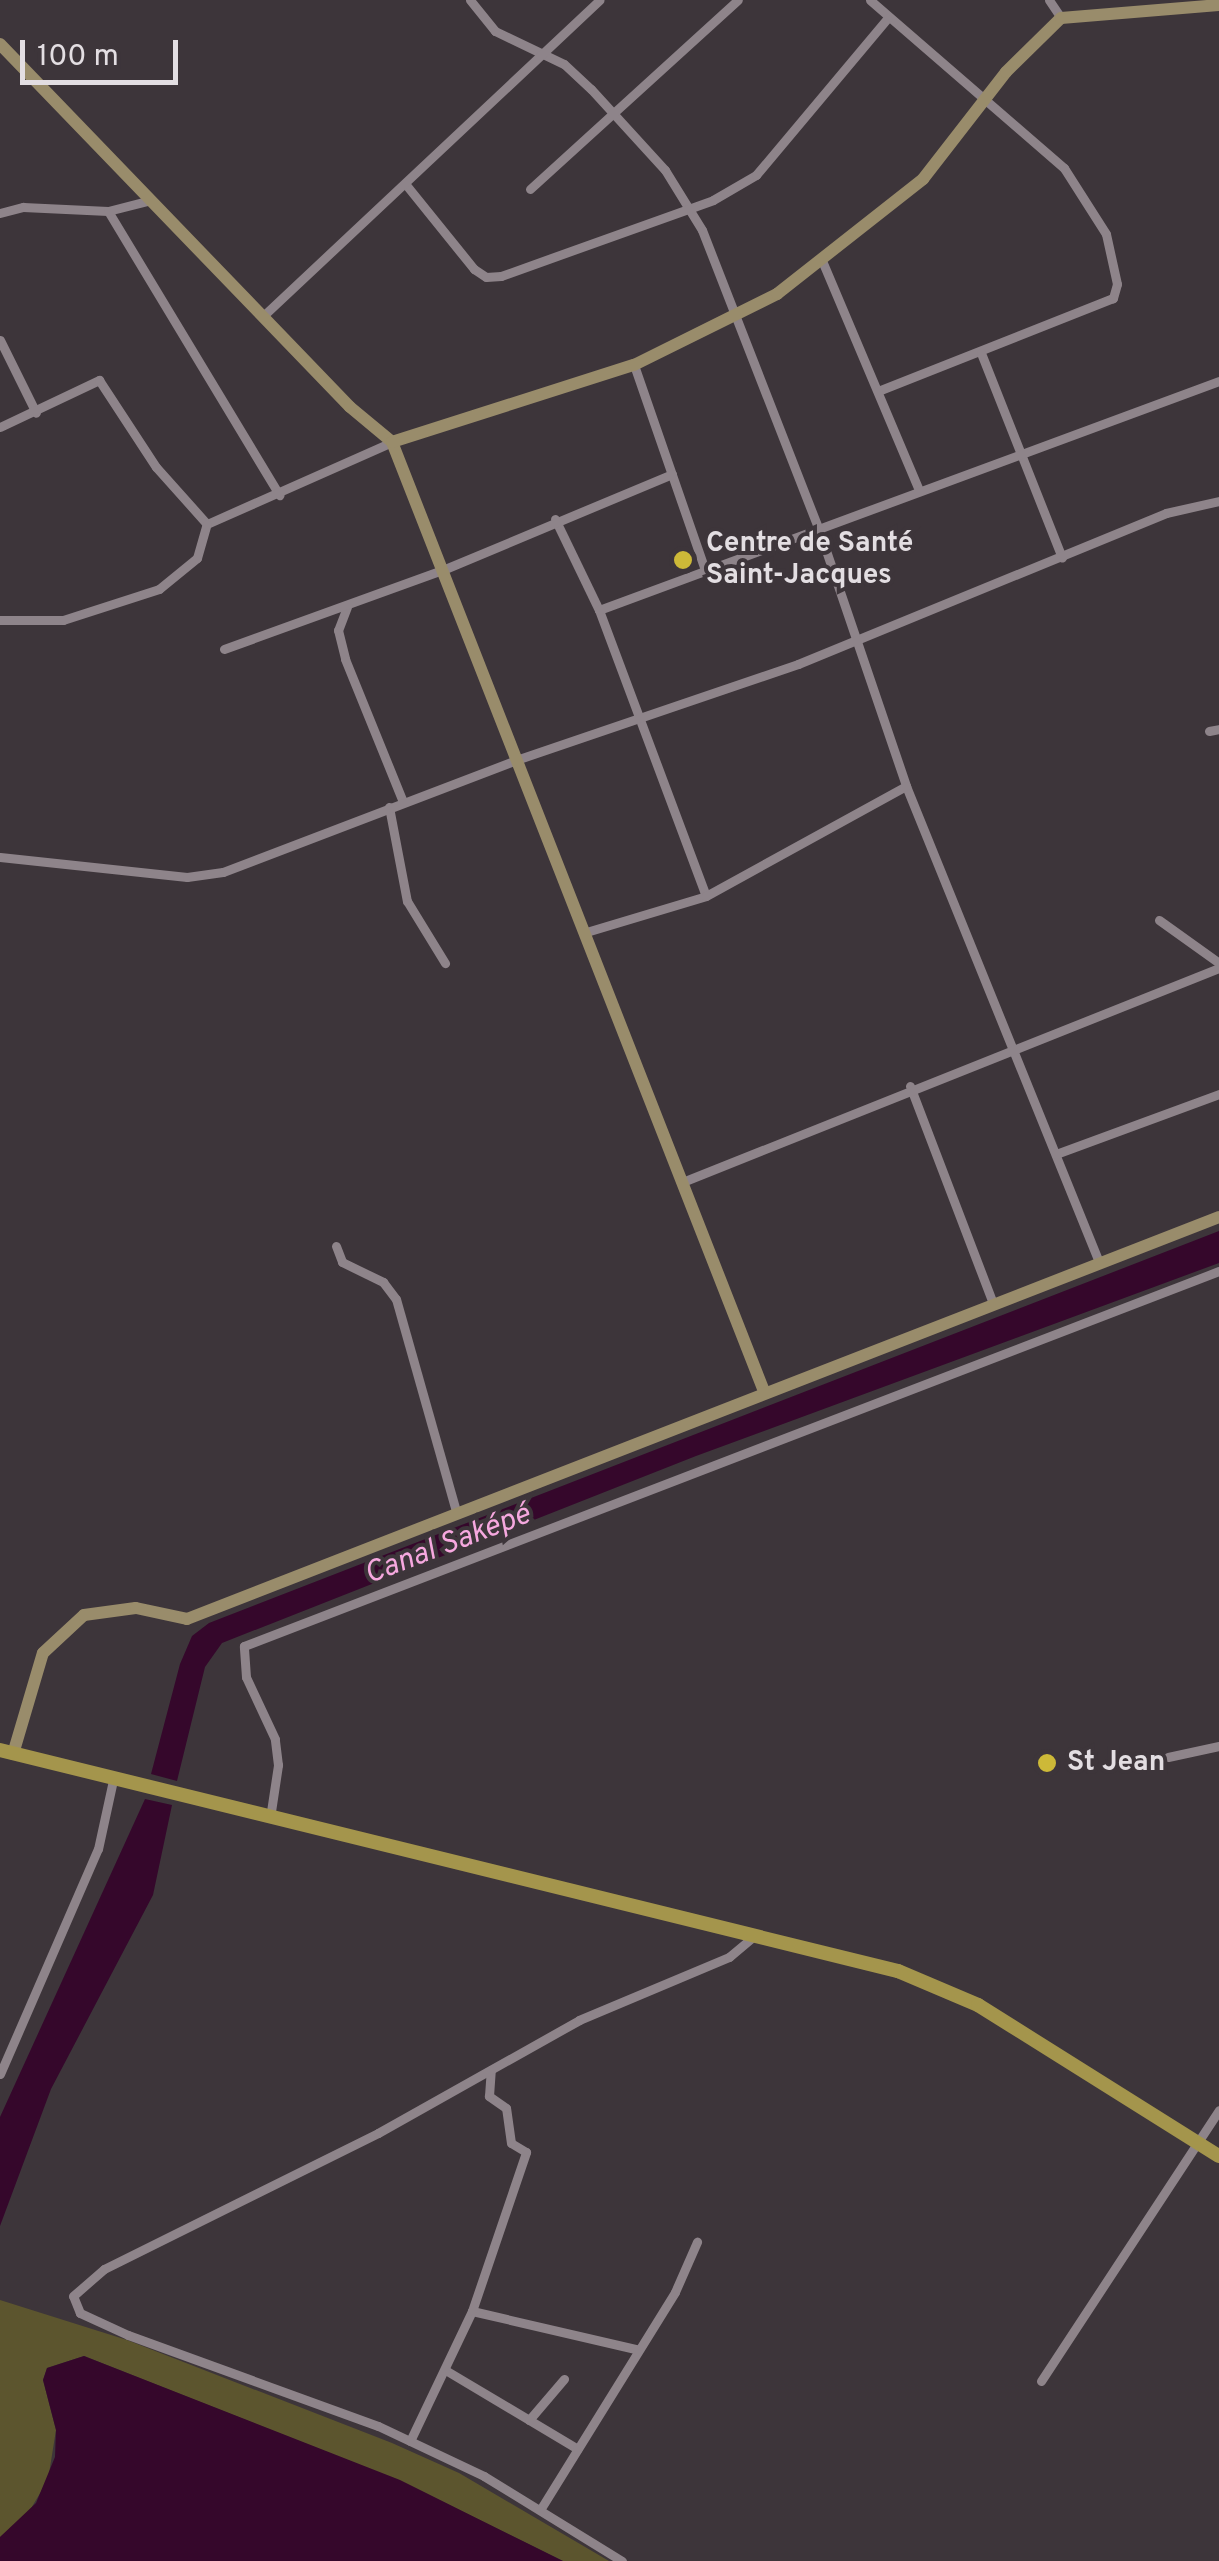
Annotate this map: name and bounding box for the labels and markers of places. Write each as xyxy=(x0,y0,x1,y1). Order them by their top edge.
place label: Centre de Santé Saint-Jacques xyxy=(706,527,913,593)
marker: Centre de Santé Saint-Jacques xyxy=(670,547,696,573)
place label: St Jean xyxy=(1067,1746,1165,1780)
marker: St Jean xyxy=(1036,1752,1058,1774)

